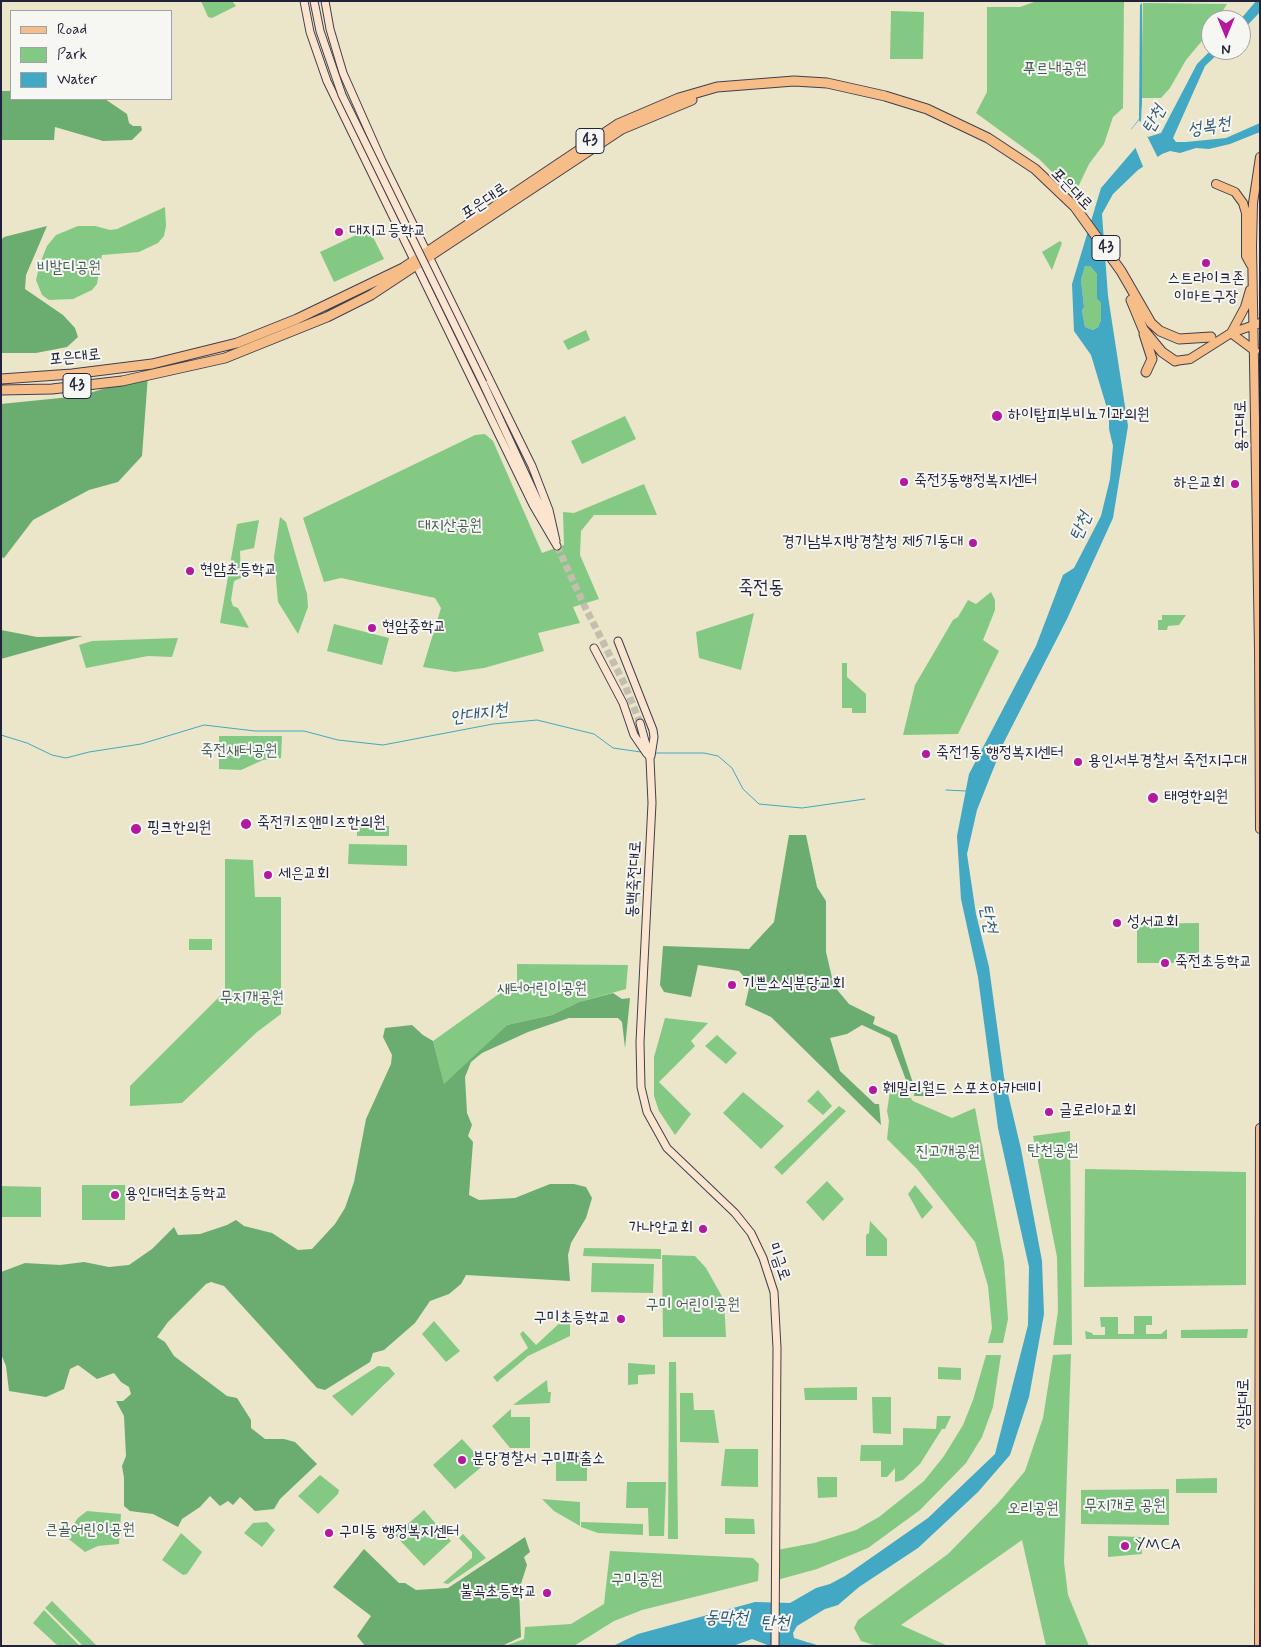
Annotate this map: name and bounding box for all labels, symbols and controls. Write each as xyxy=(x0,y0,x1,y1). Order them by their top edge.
legend xyxy=(10,10,172,100)
north arrow xyxy=(1201,10,1251,60)
text: Road xyxy=(57,20,87,40)
text: N xyxy=(1221,40,1231,58)
text: Park xyxy=(57,45,87,65)
park label: 푸르내공원 xyxy=(1023,60,1087,80)
text: Water xyxy=(57,70,97,90)
water label: 탄천 xyxy=(1139,102,1171,138)
water label: 성복천 xyxy=(1186,114,1232,142)
road number: 43 xyxy=(576,128,604,154)
street label: 포은대로 xyxy=(1046,165,1096,215)
street label: 포은대로 xyxy=(458,180,512,224)
place label: 대지고등학교 xyxy=(349,222,426,242)
marker: 대지고등학교 xyxy=(333,226,345,238)
road number: 43 xyxy=(1092,236,1120,260)
marker: 스트라이크존 이마트구장 xyxy=(1200,257,1212,269)
park label: 비발디공원 xyxy=(37,259,101,279)
place label: 스트라이크존 이마트구장 xyxy=(1167,270,1245,308)
street label: 포은대로 xyxy=(48,346,102,370)
road number: 43 xyxy=(63,374,91,398)
street label: 용구대로 xyxy=(1232,400,1252,452)
place label: 하이탑피부비뇨기과의원 xyxy=(1008,406,1150,426)
marker: 하이탑피부비뇨기과의원 xyxy=(990,409,1004,423)
place label: 죽전3동행정복지센터 xyxy=(914,472,1037,492)
place label: 하은교회 xyxy=(1174,474,1225,494)
marker: 죽전3동행정복지센터 xyxy=(898,476,910,488)
marker: 하은교회 xyxy=(1229,478,1241,490)
water label: 탄천 xyxy=(1066,509,1098,545)
park label: 대지산공원 xyxy=(418,517,482,537)
place label: 경기남부지방경찰청 제5기동대 xyxy=(782,533,963,553)
marker: 경기남부지방경찰청 제5기동대 xyxy=(967,537,979,549)
place label: 현암초등학교 xyxy=(200,561,277,581)
marker: 현암초등학교 xyxy=(184,565,196,577)
district label: 죽전동 xyxy=(738,578,784,600)
place label: 현암중학교 xyxy=(382,618,446,638)
marker: 현암중학교 xyxy=(366,622,378,634)
water label: 안대지천 xyxy=(449,700,509,730)
park label: 죽전새터공원 xyxy=(200,742,278,762)
place label: 죽전1동 행정복지센터 xyxy=(936,744,1063,764)
marker: 죽전1동 행정복지센터 xyxy=(920,748,932,760)
place label: 용인서부경찰서 죽전지구대 xyxy=(1088,752,1247,772)
marker: 용인서부경찰서 죽전지구대 xyxy=(1072,756,1084,768)
place label: 태영한의원 xyxy=(1164,788,1228,808)
marker: 태영한의원 xyxy=(1146,791,1160,805)
place label: 죽전키즈앤미즈한의원 xyxy=(257,814,386,834)
marker: 죽전키즈앤미즈한의원 xyxy=(239,817,253,831)
place label: 핑크한의원 xyxy=(147,819,211,839)
marker: 핑크한의원 xyxy=(129,822,143,836)
street label: 동백죽전대로 xyxy=(623,840,647,918)
place label: 세은교회 xyxy=(278,865,330,885)
marker: 세은교회 xyxy=(262,869,274,881)
water label: 탄천 xyxy=(973,903,1001,935)
place label: 성서교회 xyxy=(1127,913,1178,933)
marker: 성서교회 xyxy=(1111,917,1123,929)
place label: 죽전초등학교 xyxy=(1175,953,1252,973)
marker: 죽전초등학교 xyxy=(1159,957,1171,969)
place label: 기쁜소식분당교회 xyxy=(742,975,845,995)
marker: 기쁜소식분당교회 xyxy=(726,979,738,991)
park label: 새터어린이공원 xyxy=(497,980,587,1000)
park label: 무지개공원 xyxy=(220,989,284,1009)
place label: 훼밀리월드 스포츠아카데미 xyxy=(883,1080,1042,1100)
marker: 훼밀리월드 스포츠아카데미 xyxy=(867,1084,879,1096)
place label: 글로리아교회 xyxy=(1059,1102,1136,1122)
marker: 글로리아교회 xyxy=(1043,1106,1055,1118)
park label: 탄천공원 xyxy=(1027,1142,1079,1162)
park label: 진고개공원 xyxy=(916,1143,980,1163)
place label: 용인대덕초등학교 xyxy=(125,1185,228,1205)
marker: 용인대덕초등학교 xyxy=(109,1189,121,1201)
place label: 가나안교회 xyxy=(629,1219,693,1239)
marker: 가나안교회 xyxy=(697,1223,709,1235)
street label: 미금로 xyxy=(763,1241,793,1283)
park label: 구미 어린이공원 xyxy=(646,1296,740,1316)
place label: 구미초등학교 xyxy=(534,1309,611,1329)
marker: 구미초등학교 xyxy=(615,1313,627,1325)
street label: 성남대로 xyxy=(1235,1378,1255,1430)
place label: 분당경찰서 구미파출소 xyxy=(472,1450,605,1470)
marker: 분당경찰서 구미파출소 xyxy=(456,1454,468,1466)
park label: 무지개로 공원 xyxy=(1084,1497,1166,1517)
park label: 오리공원 xyxy=(1007,1500,1059,1520)
park label: 큰골어린이공원 xyxy=(45,1521,135,1541)
place label: 구미동 행정복지센터 xyxy=(339,1523,459,1543)
marker: 구미동 행정복지센터 xyxy=(323,1527,335,1539)
place label: YMCA xyxy=(1135,1536,1181,1556)
marker: YMCA xyxy=(1119,1540,1131,1552)
park label: 구미공원 xyxy=(611,1571,663,1591)
place label: 불곡초등학교 xyxy=(460,1583,537,1603)
marker: 불곡초등학교 xyxy=(541,1587,553,1599)
water label: 동막천 xyxy=(704,1608,748,1630)
water label: 탄천 xyxy=(761,1613,789,1635)

